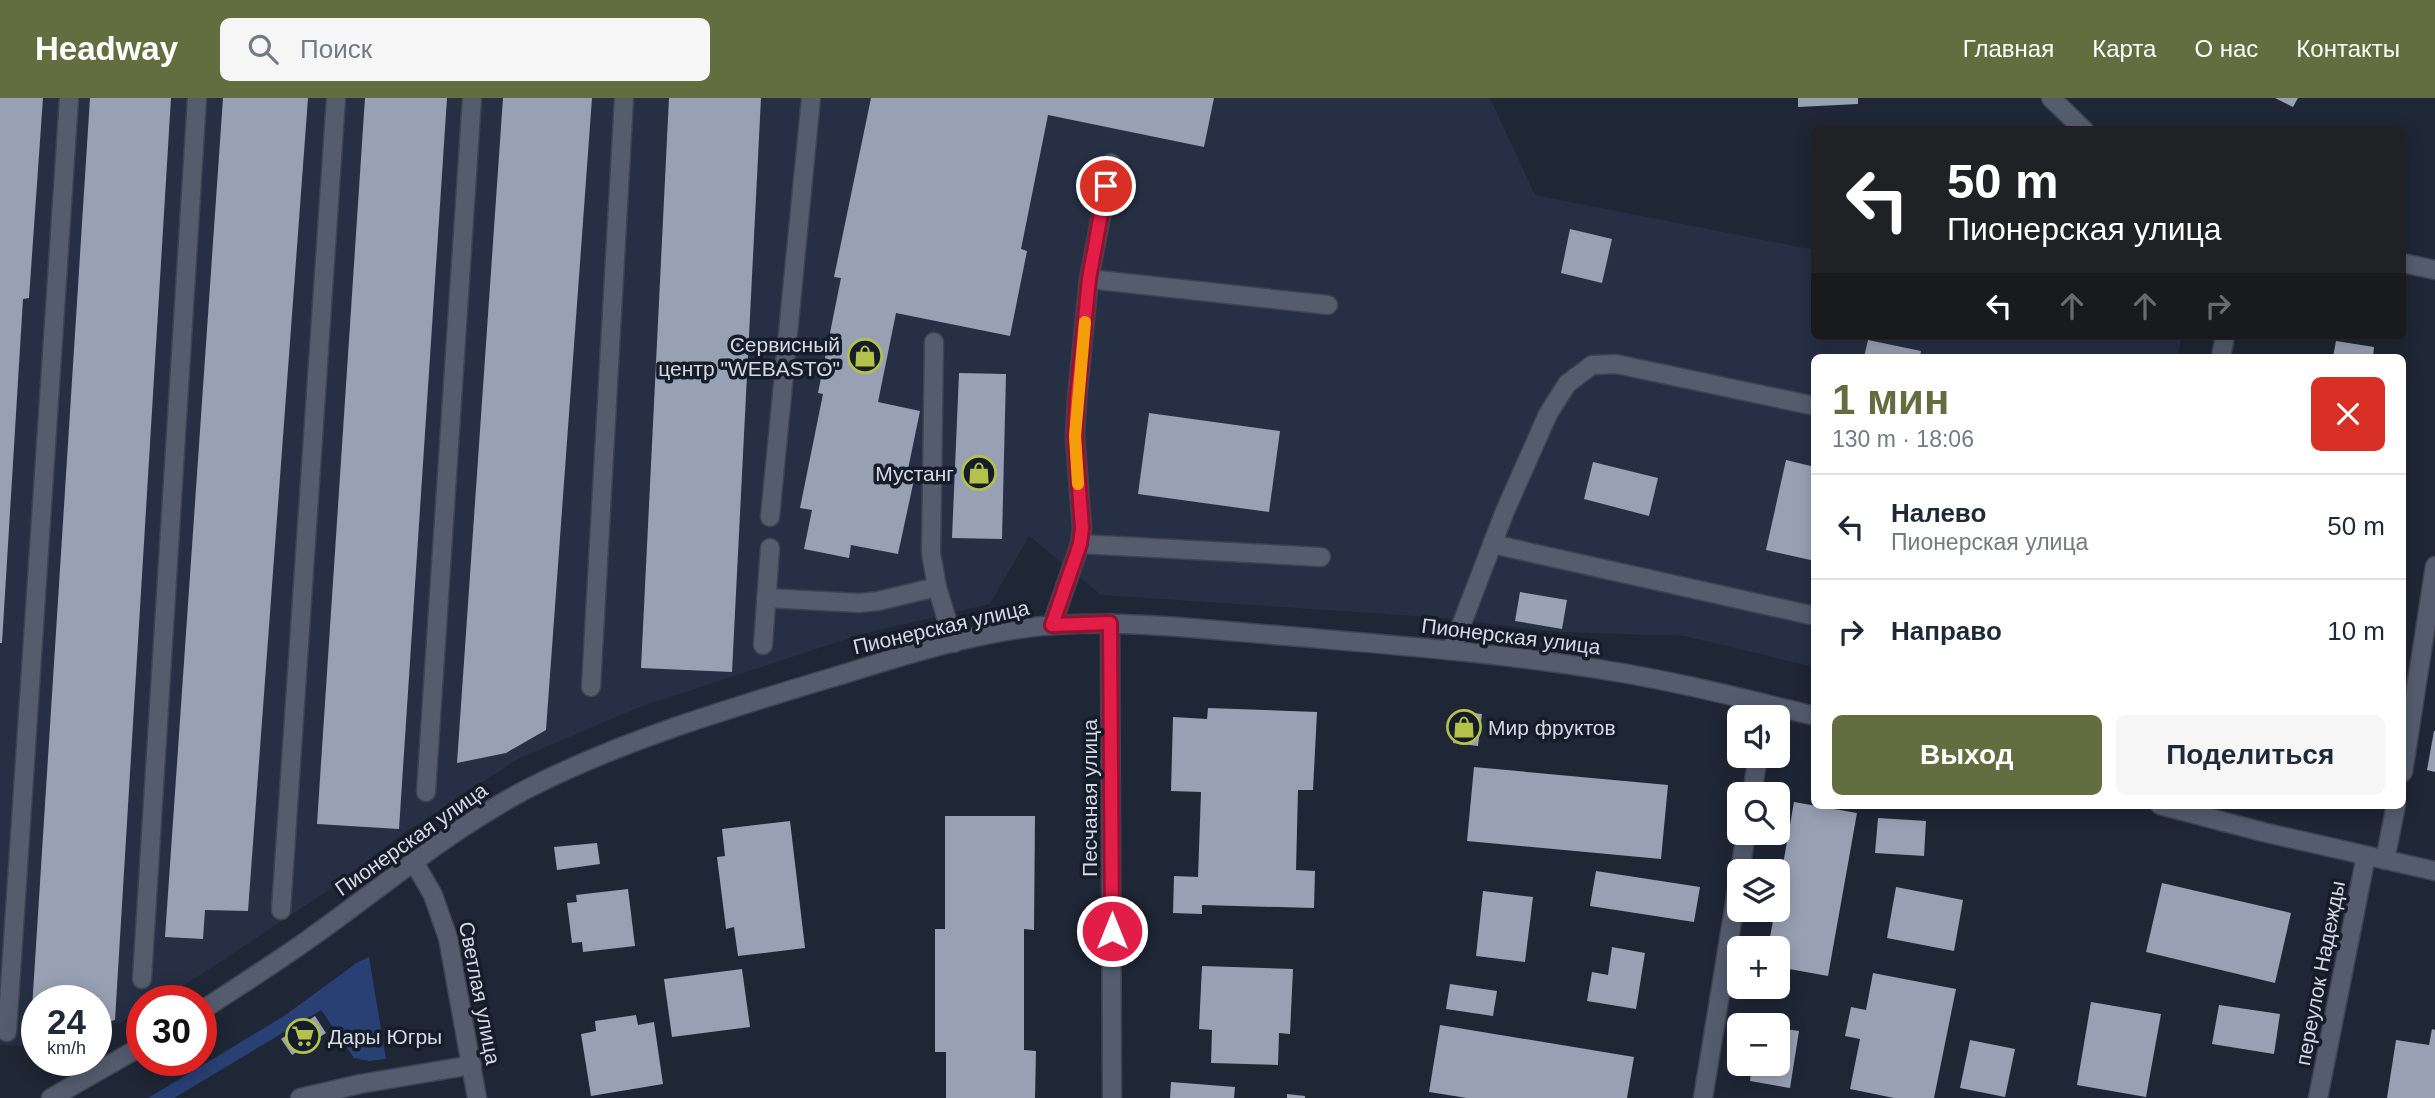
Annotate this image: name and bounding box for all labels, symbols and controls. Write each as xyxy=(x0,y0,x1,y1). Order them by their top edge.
search box xyxy=(220,18,710,81)
text: Headway xyxy=(35,30,178,67)
icon: search xyxy=(244,30,282,68)
text: Поиск xyxy=(300,34,372,64)
text: Главная xyxy=(1963,35,2054,62)
text: Карта xyxy=(2092,35,2156,62)
text: О нас xyxy=(2194,35,2258,62)
text: Контакты xyxy=(2296,35,2400,62)
icon: left xyxy=(1832,154,1923,245)
text: 50 m xyxy=(1947,154,2059,208)
pin xyxy=(1076,156,1136,216)
icon: arrive xyxy=(1087,167,1125,205)
text: Пионерская улица xyxy=(1947,211,2222,247)
icon: left xyxy=(1980,287,2018,325)
icon: ahead xyxy=(2053,287,2091,325)
icon: ahead xyxy=(2126,287,2164,325)
icon: right xyxy=(2199,287,2237,325)
place label: Сервисный центр "WEBASTO" xyxy=(658,333,840,380)
shop icon: Сервисный центр "WEBASTO" xyxy=(846,337,884,375)
text: 1 мин xyxy=(1832,376,1949,423)
button: close xyxy=(2311,377,2385,451)
text: 130 m · 18:06 xyxy=(1832,426,1974,452)
shop icon: Мустанг xyxy=(960,454,998,492)
place label: Мустанг xyxy=(875,462,954,485)
text: Налево xyxy=(1891,498,1986,528)
icon: left xyxy=(1832,508,1870,546)
text: 50 m xyxy=(2327,511,2385,541)
text: Пионерская улица xyxy=(1891,529,2088,555)
street label: Пионерская улица xyxy=(851,595,1032,658)
icon: right xyxy=(1832,613,1870,651)
street label: Пионерская улица xyxy=(1420,614,1602,658)
text: Направо xyxy=(1891,616,2002,646)
text: 10 m xyxy=(2327,616,2385,646)
map controls xyxy=(1727,705,1790,1076)
button: sound xyxy=(1727,705,1790,768)
shop icon: Мир фруктов xyxy=(1445,708,1483,746)
button: Выход xyxy=(1832,715,2102,795)
button: Поделиться xyxy=(2116,715,2385,795)
place label: Мир фруктов xyxy=(1488,716,1616,739)
street label: Песчаная улица xyxy=(1078,719,1101,877)
street label: Пионерская улица xyxy=(331,778,492,900)
button: search xyxy=(1727,782,1790,845)
button: layers xyxy=(1727,859,1790,922)
street label: переулок Надежды xyxy=(2291,879,2349,1067)
position arrow xyxy=(1075,894,1149,968)
street label: Светлая улица xyxy=(455,920,505,1067)
button: + xyxy=(1727,936,1790,999)
speed limit sign: 30 xyxy=(126,985,217,1076)
text: 24 xyxy=(47,1002,86,1041)
button: − xyxy=(1727,1013,1790,1076)
supermarket icon: Дары Югры xyxy=(284,1017,322,1055)
place label: Дары Югры xyxy=(328,1025,442,1048)
text: km/h xyxy=(47,1038,86,1058)

